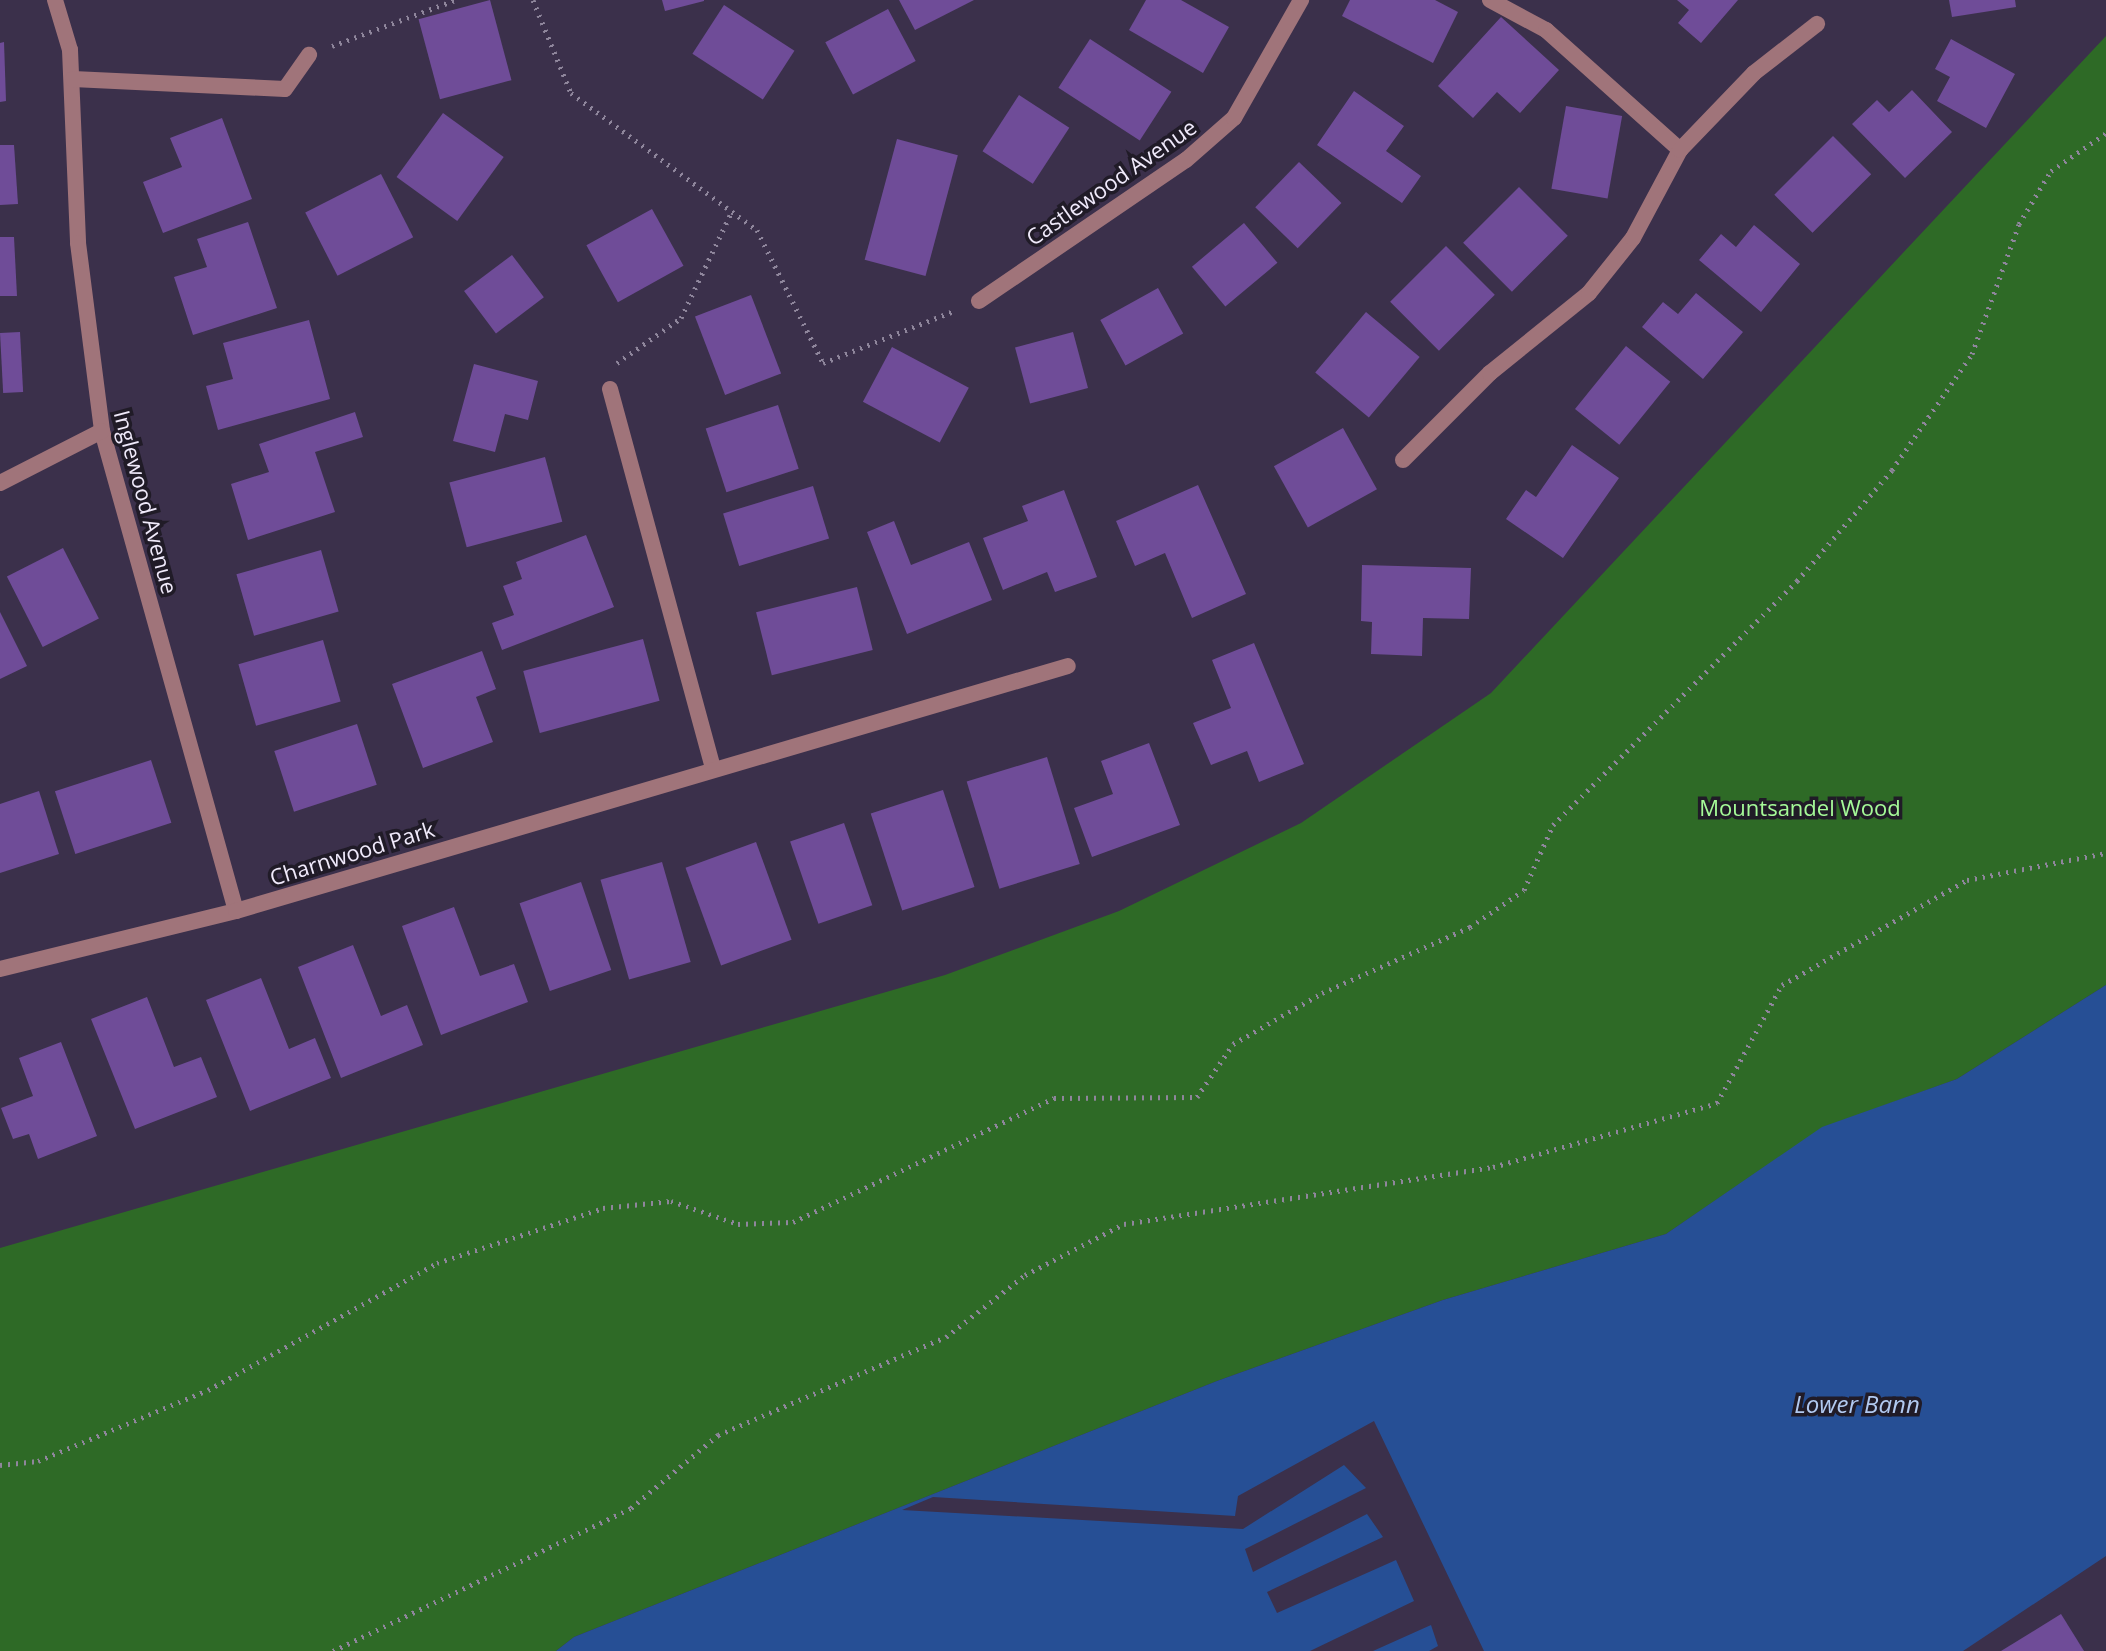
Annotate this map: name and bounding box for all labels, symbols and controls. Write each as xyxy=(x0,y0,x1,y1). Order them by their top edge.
street label: Castlewood Avenue xyxy=(1021,113,1201,251)
street label: Inglewood Avenue xyxy=(109,407,183,597)
park label: Mountsandel Wood xyxy=(1699,795,1901,821)
street label: Charnwood Park xyxy=(266,815,438,891)
water label: Lower Bann xyxy=(1794,1390,1920,1418)

